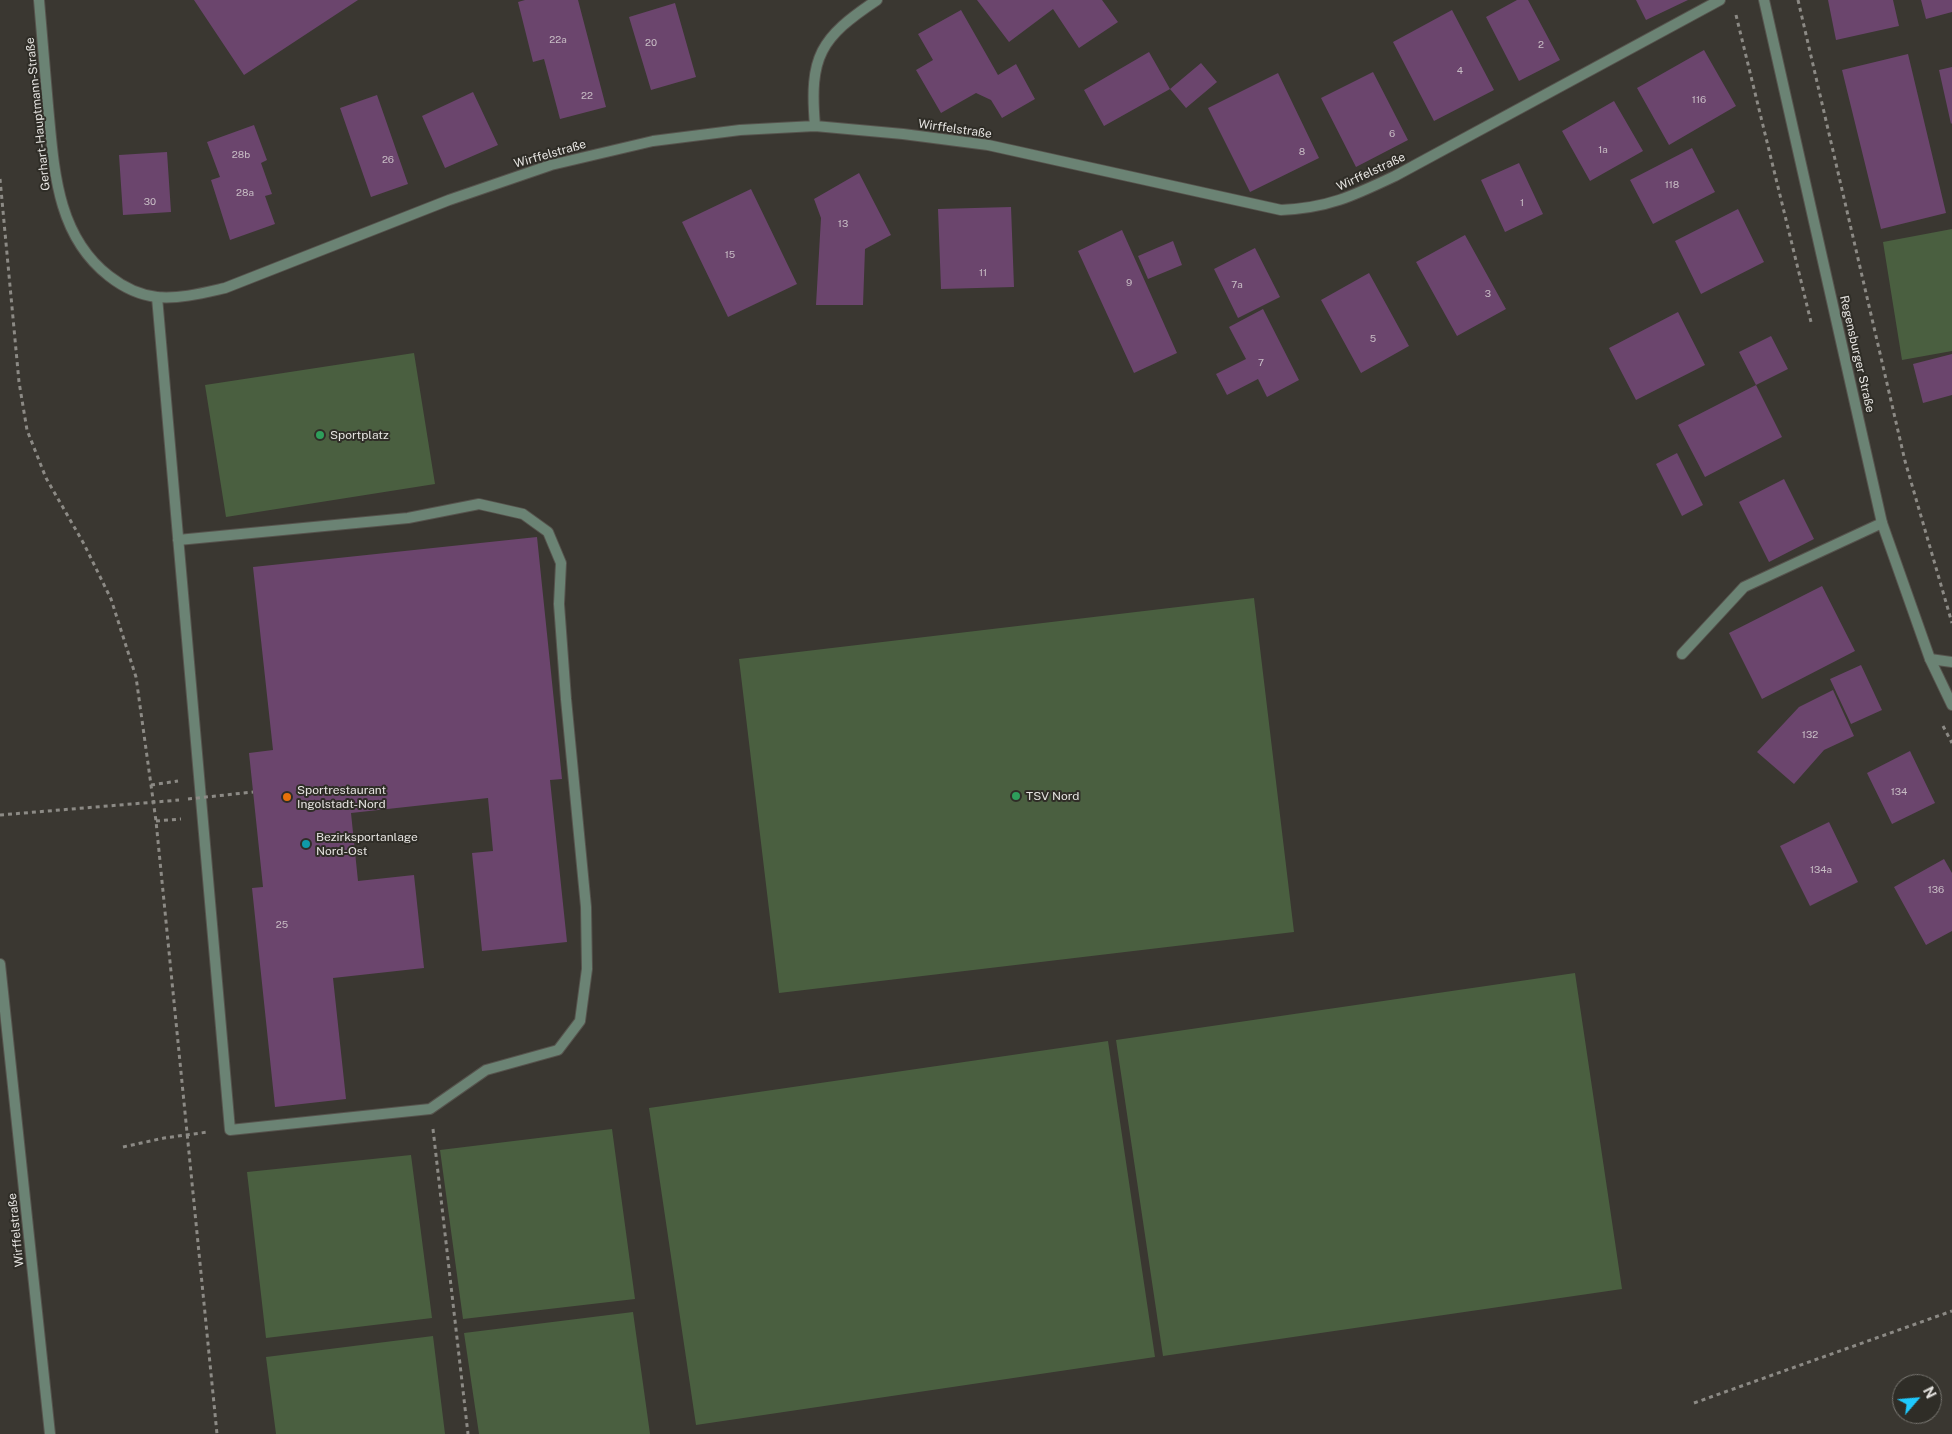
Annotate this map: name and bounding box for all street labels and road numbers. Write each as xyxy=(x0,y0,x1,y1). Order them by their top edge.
street label: Gerhart-Hauptmann-Straße xyxy=(23,37,53,191)
street label: Wirffelstraße xyxy=(917,117,993,141)
street label: Wirffelstraße xyxy=(512,137,588,171)
street label: Wirffelstraße xyxy=(1334,150,1408,194)
street label: Regensburger Straße xyxy=(1837,294,1877,414)
street label: Wirffelstraße xyxy=(5,1192,27,1268)

